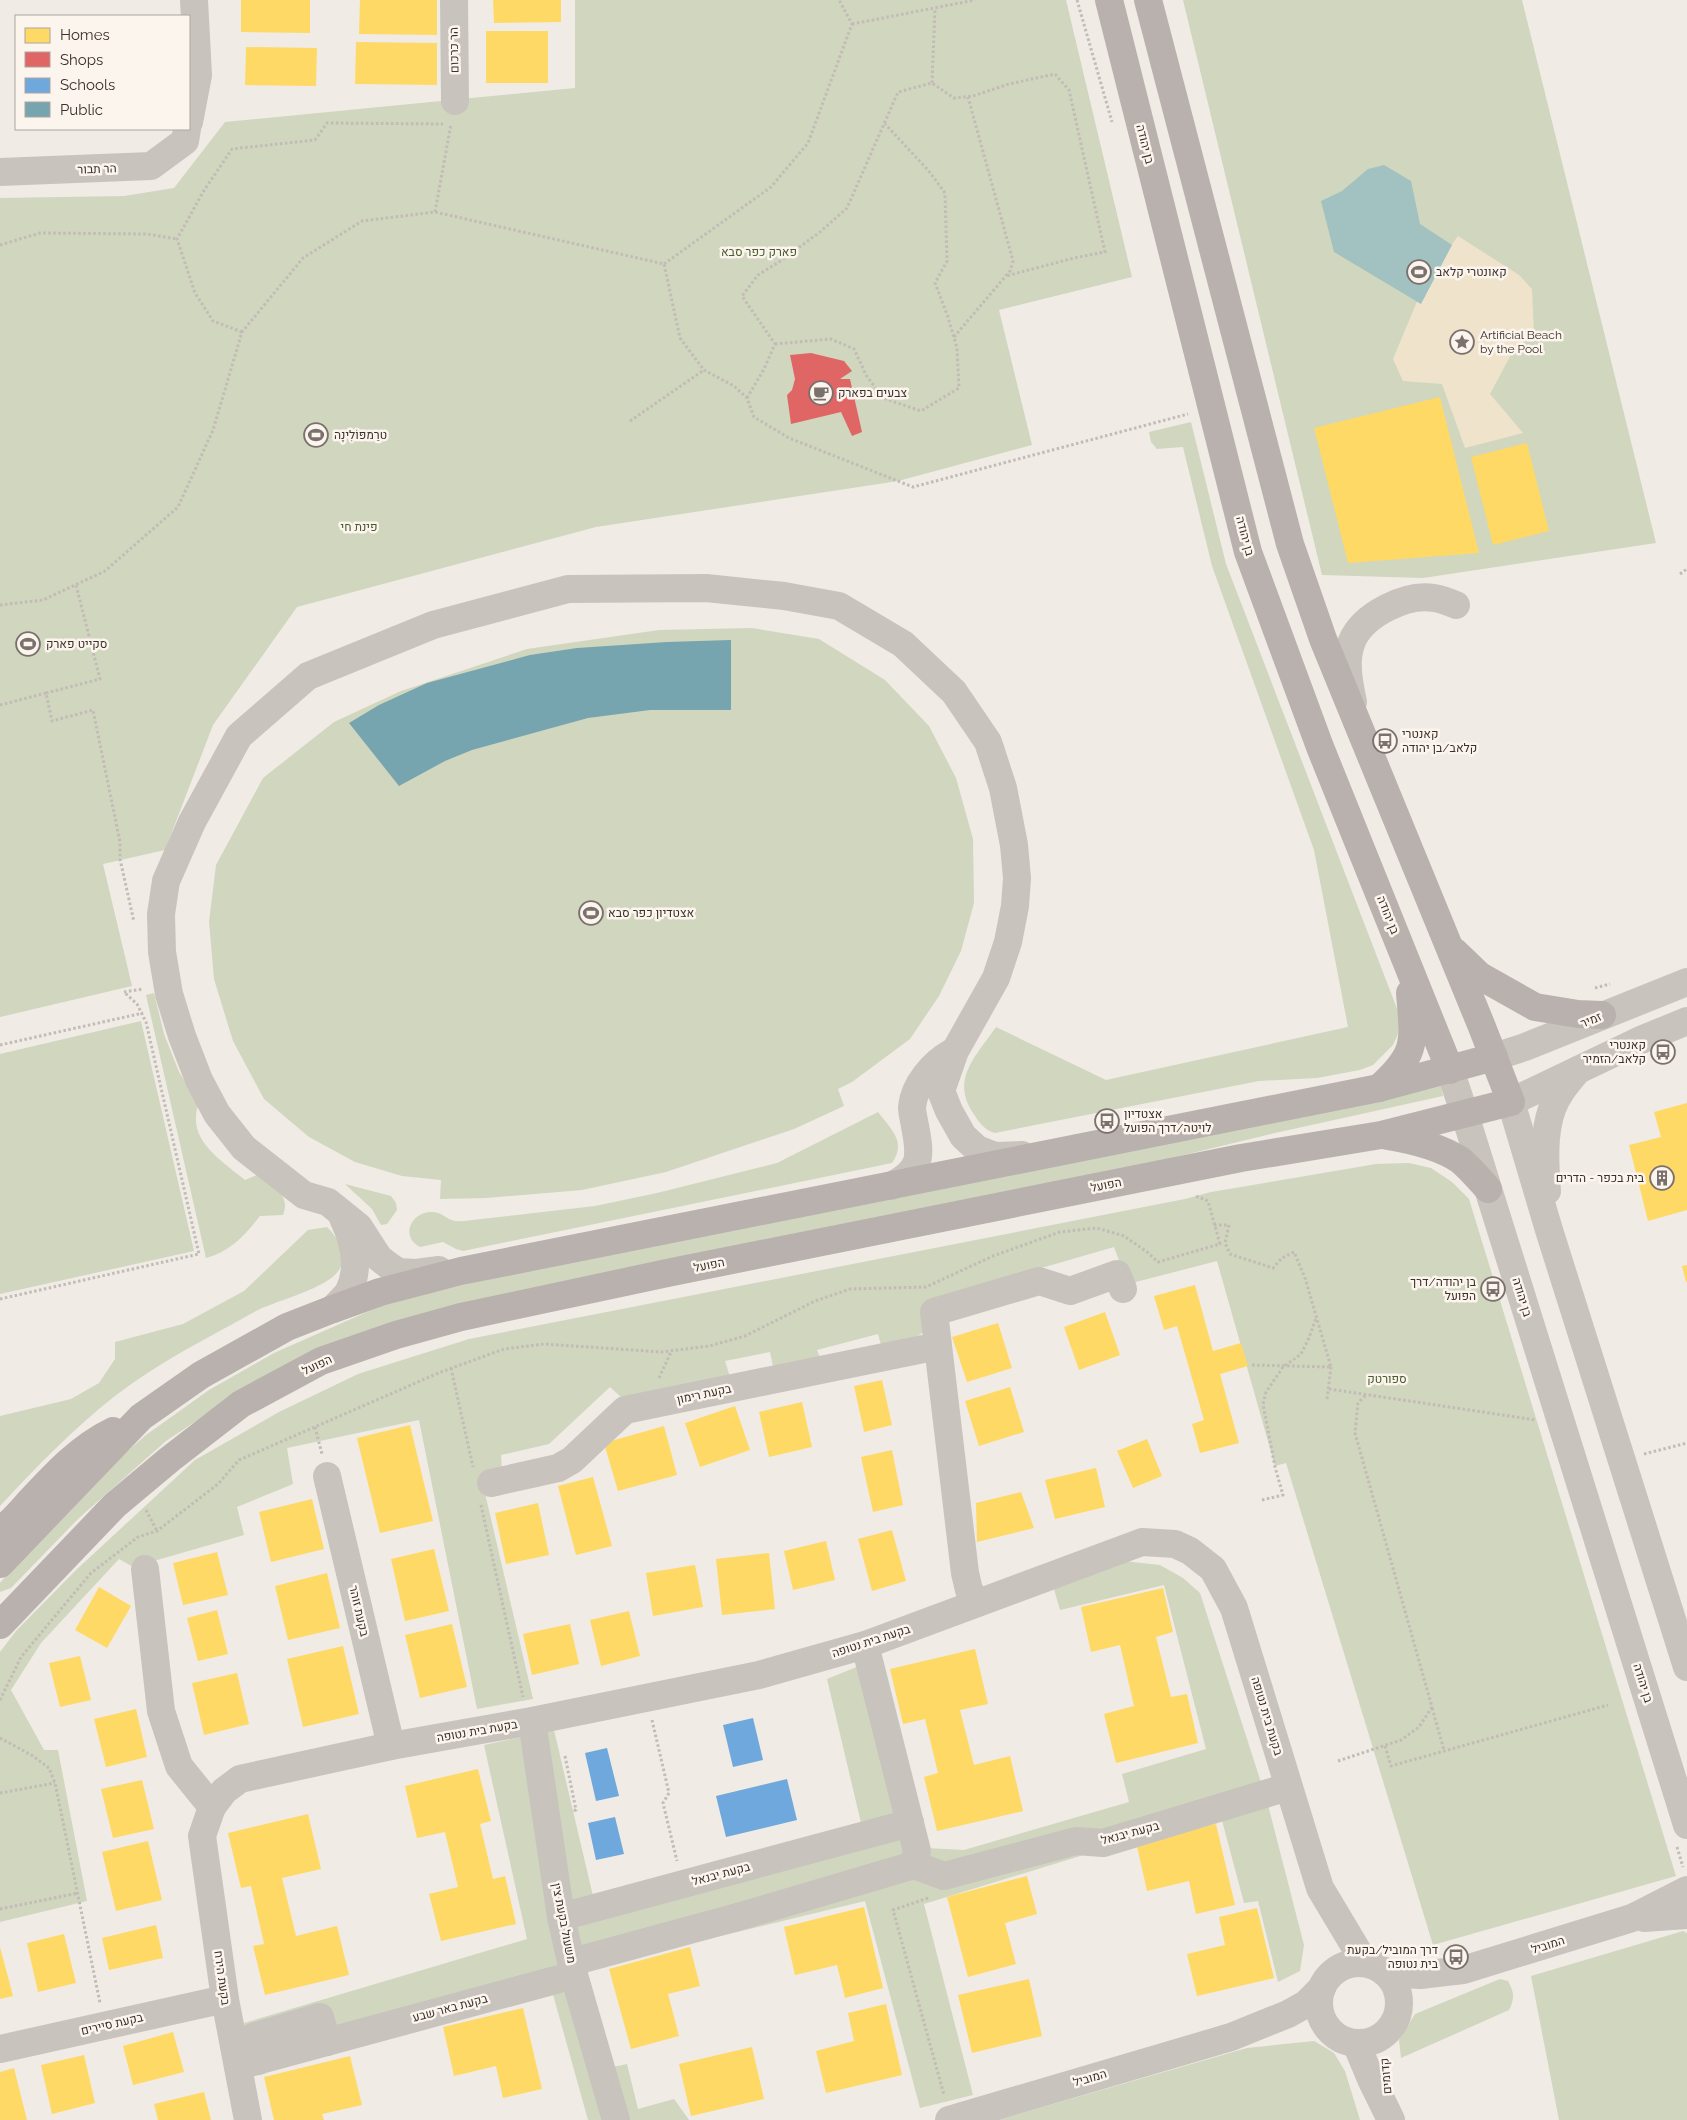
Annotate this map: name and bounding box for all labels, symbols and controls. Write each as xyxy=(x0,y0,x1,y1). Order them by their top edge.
legend xyxy=(15,15,190,130)
text: Homes xyxy=(60,26,110,44)
street label: הר כרכום xyxy=(447,27,461,73)
text: Shops xyxy=(60,51,103,69)
text: Schools xyxy=(60,76,115,94)
text: Public xyxy=(60,101,103,119)
street label: בן יהודה xyxy=(1133,123,1157,166)
street label: הר תבור xyxy=(77,161,117,177)
park label: פארק כפר סבא xyxy=(721,245,797,259)
sports icon: קאונטרי קלאב xyxy=(1406,259,1432,285)
place label: קאונטרי קלאב xyxy=(1436,265,1507,279)
place label: Artificial Beach by the Pool xyxy=(1480,328,1562,356)
place icon: Artificial Beach by the Pool xyxy=(1449,329,1475,355)
cafe icon: צבעים בפארק xyxy=(808,380,834,406)
place label: צבעים בפארק xyxy=(838,386,907,400)
sports icon: טרַמפּוֹלִינָה xyxy=(303,422,329,448)
place label: טרַמפּוֹלִינָה xyxy=(334,428,387,443)
street label: בן יהודה xyxy=(1233,515,1257,558)
park label: פינת חי xyxy=(341,520,377,534)
sports icon: סקייט פארק xyxy=(15,631,41,657)
place label: סקייט פארק xyxy=(46,637,107,651)
place label: קאנטרי קלאב/בן יהודה xyxy=(1402,727,1477,755)
bus stop icon: קאנטרי קלאב/בן יהודה xyxy=(1372,728,1398,754)
street label: בן יהודה xyxy=(1374,894,1402,937)
sports icon: אצטדיון כפר סבא xyxy=(578,900,604,926)
place label: אצטדיון כפר סבא xyxy=(608,906,694,920)
street label: זמיר xyxy=(1578,1010,1604,1030)
place label: קאנטרי קלאב/הזמיר xyxy=(1583,1038,1646,1066)
bus stop icon: קאנטרי קלאב/הזמיר xyxy=(1650,1039,1676,1065)
place label: אצטדיון לויטה/דרך הפועל xyxy=(1124,1107,1211,1135)
bus stop icon: אצטדיון לויטה/דרך הפועל xyxy=(1094,1108,1120,1134)
building icon: בית בכפר - הדרים xyxy=(1649,1165,1675,1191)
place label: בית בכפר - הדרים xyxy=(1556,1171,1645,1185)
street label: הפועל xyxy=(1089,1175,1123,1195)
street label: הפועל xyxy=(692,1255,726,1275)
place label: בן יהודה/דרך הפועל xyxy=(1410,1275,1477,1303)
bus stop icon: בן יהודה/דרך הפועל xyxy=(1480,1276,1506,1302)
street label: בן יהודה xyxy=(1509,1276,1535,1319)
street label: הפועל xyxy=(300,1352,334,1378)
park label: ספורטק xyxy=(1367,1372,1407,1386)
street label: בקעת רימון xyxy=(675,1381,733,1407)
street label: בקעת זוהר xyxy=(346,1584,372,1639)
street label: בקעת בית נטופה xyxy=(830,1622,913,1660)
street label: בן יהודה xyxy=(1630,1662,1656,1705)
street label: בקעת בית נטופה xyxy=(1248,1675,1286,1758)
street label: בקעת בית נטופה xyxy=(436,1717,519,1745)
street label: בקעת יבנאל xyxy=(1099,1818,1161,1847)
street label: בקעת יבנאל xyxy=(690,1859,752,1888)
street label: משעול בקעת צין xyxy=(549,1882,579,1964)
street label: המוביל xyxy=(1530,1933,1566,1957)
place label: דרך המוביל/בקעת בית נטופה xyxy=(1347,1943,1439,1971)
bus stop icon: דרך המוביל/בקעת בית נטופה xyxy=(1443,1944,1469,1970)
street label: בקעת הירח xyxy=(211,1950,233,2007)
street label: בקעת באר שבע xyxy=(411,1991,490,2025)
street label: בקעת סיירים xyxy=(80,2010,145,2038)
street label: קדומים xyxy=(1377,2057,1395,2095)
street label: המוביל xyxy=(1072,2067,1108,2089)

